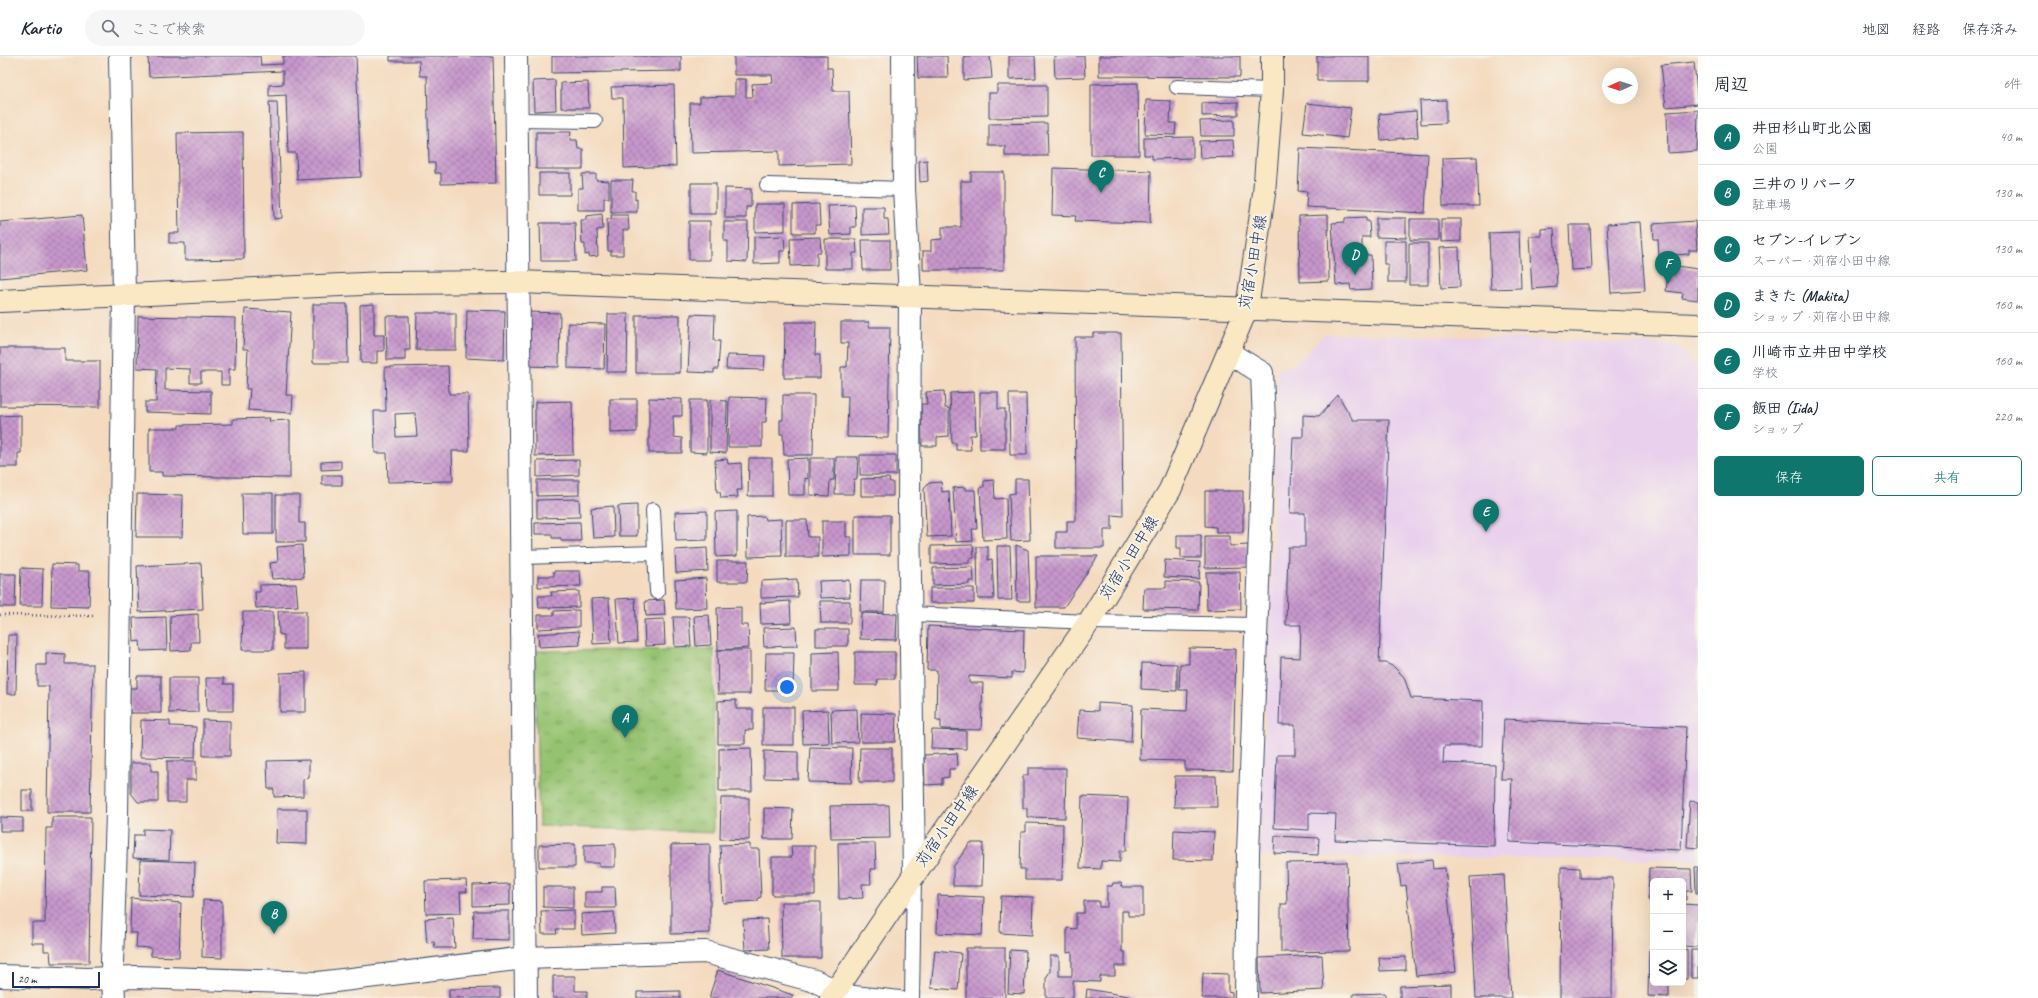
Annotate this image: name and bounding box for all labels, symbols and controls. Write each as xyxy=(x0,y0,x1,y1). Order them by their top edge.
search box xyxy=(85,10,365,46)
text: Kartio xyxy=(20,16,61,40)
icon: search xyxy=(99,17,121,39)
text: ここで検索 xyxy=(131,20,206,39)
text: 地図 xyxy=(1862,21,1890,38)
text: 経路 xyxy=(1912,21,1940,38)
text: 保存済み xyxy=(1962,21,2018,38)
north arrow xyxy=(1602,68,1638,104)
text: 周辺 xyxy=(1714,74,1748,95)
text: 6件 xyxy=(2003,76,2022,92)
text: 井田杉山町北公園 xyxy=(1752,119,1872,138)
text: A xyxy=(1724,129,1730,145)
text: 40 m xyxy=(2000,129,2022,145)
text: 公園 xyxy=(1752,141,1778,157)
pin: C xyxy=(1088,160,1114,193)
text: 三井のリパーク xyxy=(1752,175,1857,194)
text: B xyxy=(1724,185,1730,201)
text: 130 m xyxy=(1994,185,2022,201)
text: 駐車場 xyxy=(1752,197,1791,213)
street label: 苅宿小田中線 xyxy=(1235,213,1271,311)
text: セブン-イレブン xyxy=(1752,231,1862,250)
text: C xyxy=(1724,241,1730,257)
text: 130 m xyxy=(1994,241,2022,257)
pin: D xyxy=(1342,242,1368,275)
pin: F xyxy=(1655,251,1681,284)
text: スーパー · 苅宿小田中線 xyxy=(1752,253,1890,269)
text: まきた (Makita) xyxy=(1752,287,1848,306)
text: D xyxy=(1723,297,1731,313)
text: 160 m xyxy=(1994,297,2022,313)
text: ショップ · 苅宿小田中線 xyxy=(1752,309,1890,325)
text: 川崎市立井田中学校 xyxy=(1752,343,1887,362)
text: E xyxy=(1724,353,1730,369)
text: 160 m xyxy=(1994,353,2022,369)
text: 学校 xyxy=(1752,365,1778,381)
text: 飯田 (Iida) xyxy=(1752,399,1817,418)
text: F xyxy=(1724,409,1730,425)
text: 220 m xyxy=(1994,409,2022,425)
text: ショップ xyxy=(1752,421,1803,437)
button: 保存 xyxy=(1714,456,1864,496)
button: 共有 xyxy=(1872,456,2022,496)
pin: E xyxy=(1473,499,1499,532)
street label: 苅宿小田中線 xyxy=(1095,512,1163,604)
your location xyxy=(777,677,797,697)
pin: A xyxy=(612,705,638,738)
street label: 苅宿小田中線 xyxy=(911,781,983,871)
map controls xyxy=(1650,878,1686,986)
button: + xyxy=(1650,878,1686,914)
pin: B xyxy=(261,901,287,934)
button: − xyxy=(1650,914,1686,950)
button: layers xyxy=(1650,950,1686,986)
scale bar xyxy=(12,970,100,989)
text: 20 m xyxy=(18,972,37,986)

